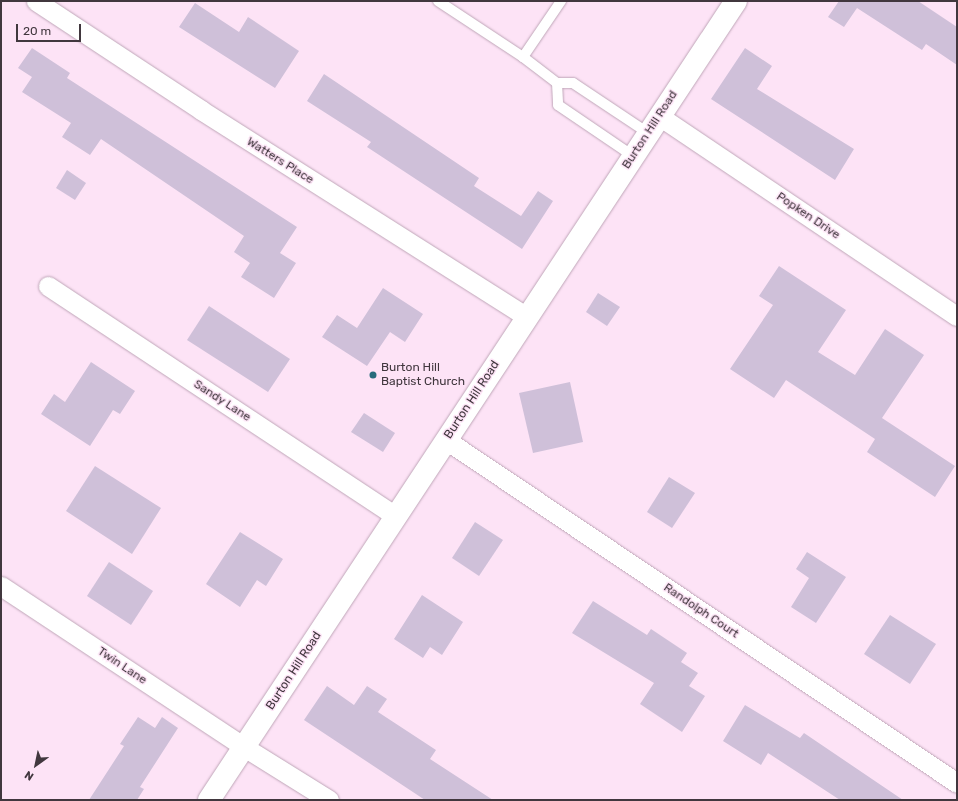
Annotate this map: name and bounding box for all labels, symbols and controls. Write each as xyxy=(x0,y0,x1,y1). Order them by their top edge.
scale bar xyxy=(18,16,83,42)
text: 20 m xyxy=(23,24,51,38)
street label: Burton Hill Road xyxy=(619,88,681,172)
street label: Watters Place xyxy=(244,135,316,187)
street label: Popken Drive xyxy=(774,190,842,242)
street label: Burton Hill Road xyxy=(441,358,503,442)
place label: Burton Hill Baptist Church xyxy=(381,361,465,389)
marker: Burton Hill Baptist Church xyxy=(368,370,378,380)
street label: Sandy Lane xyxy=(191,377,253,425)
street label: Randolph Court xyxy=(661,581,741,641)
street label: Burton Hill Road xyxy=(263,629,325,713)
street label: Twin Lane xyxy=(95,644,149,688)
north arrow xyxy=(16,745,56,785)
text: N xyxy=(22,768,36,783)

